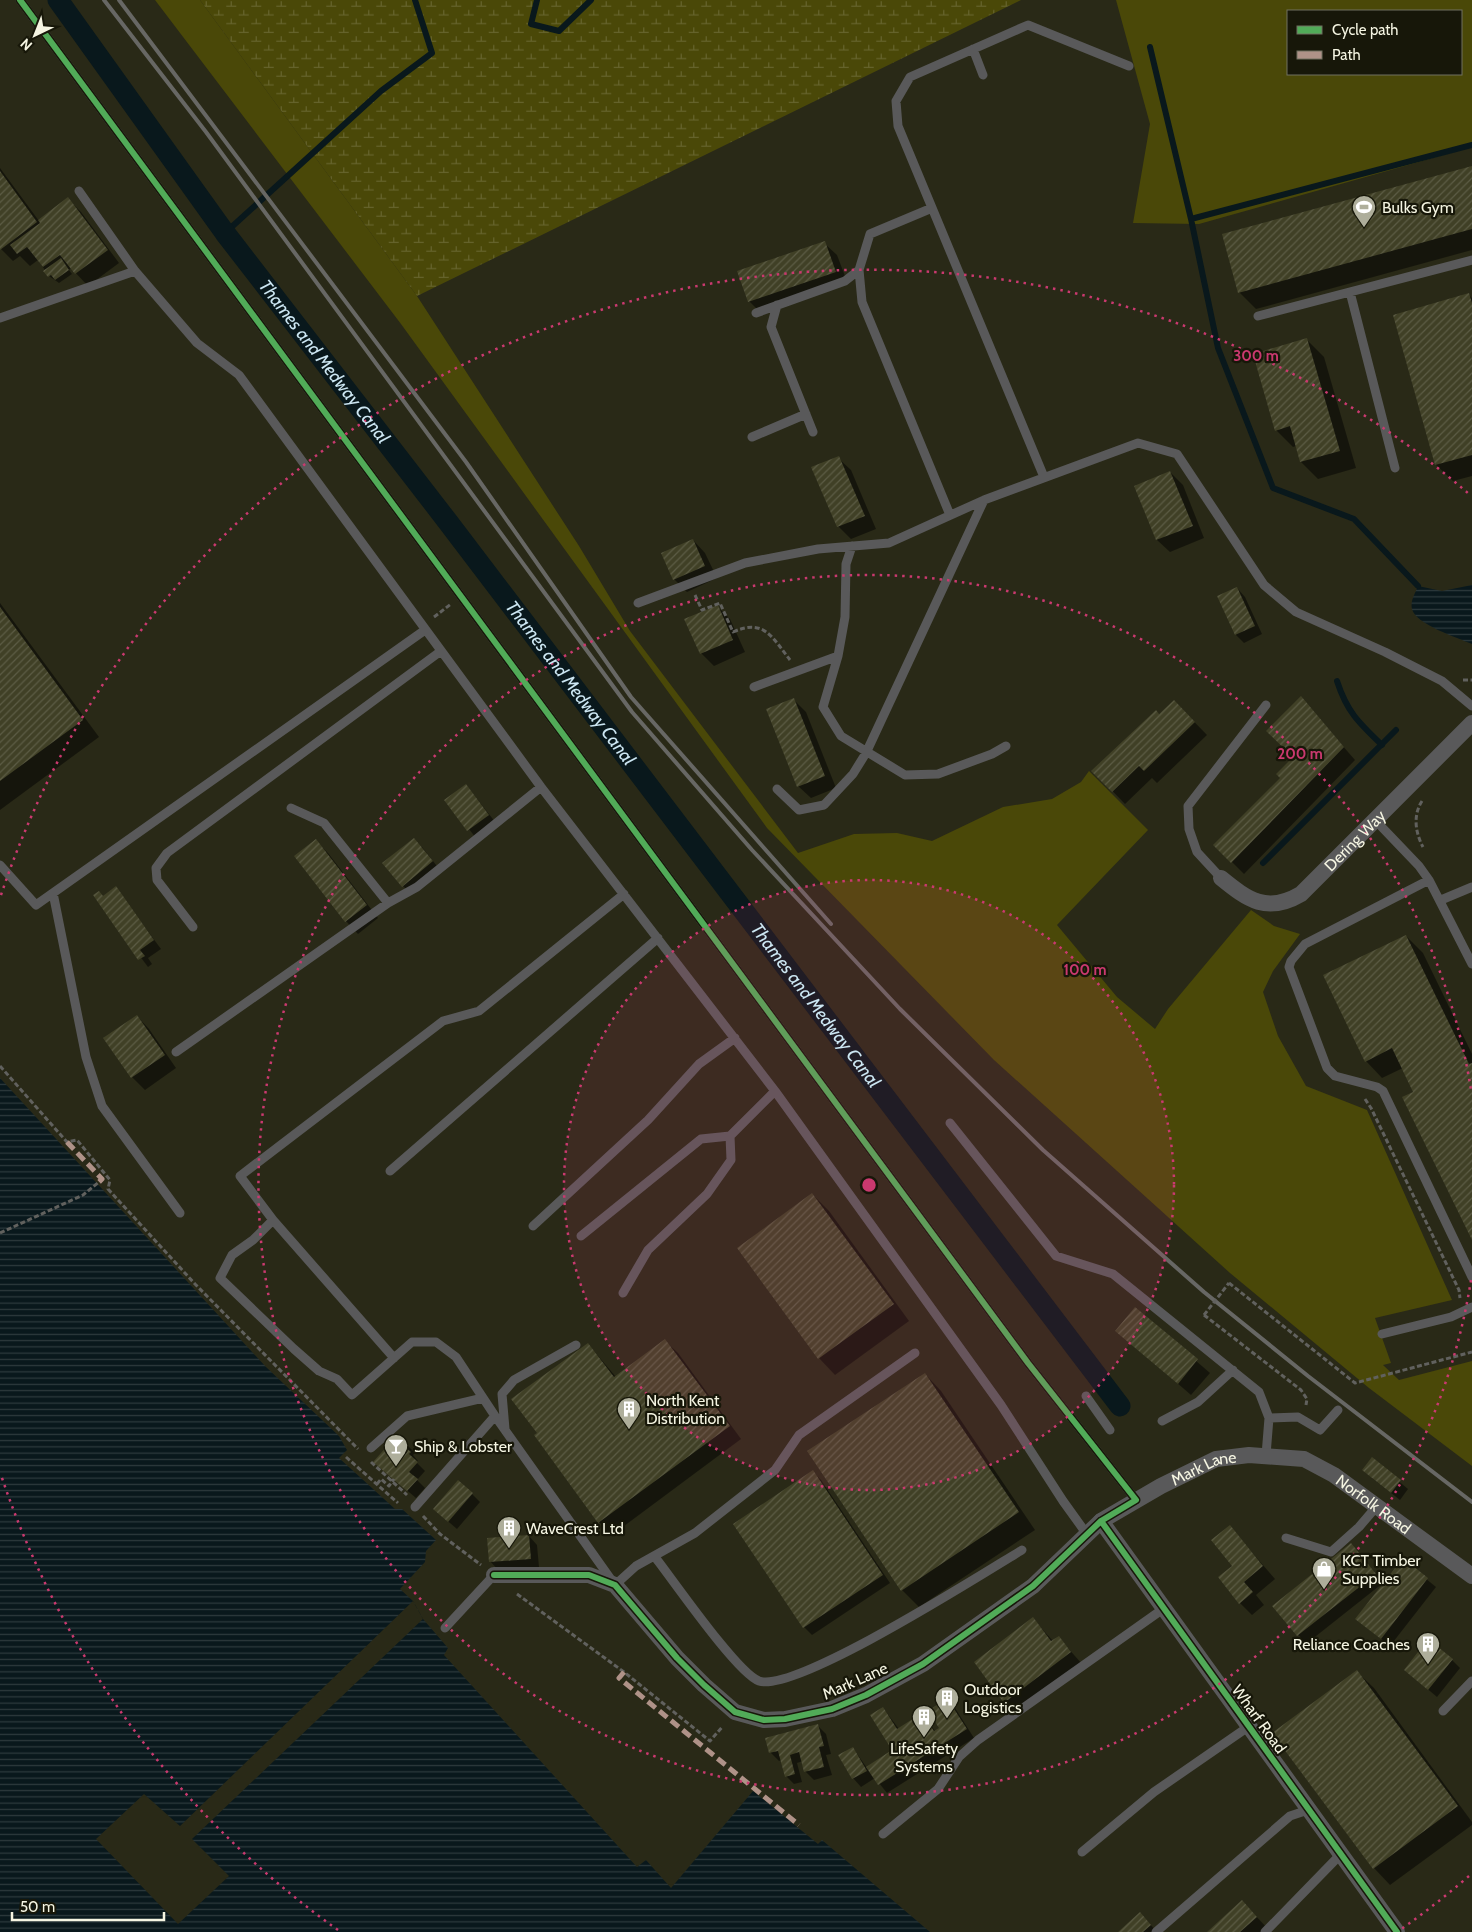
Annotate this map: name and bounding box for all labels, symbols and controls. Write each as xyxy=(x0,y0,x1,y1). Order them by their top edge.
north arrow xyxy=(10,10,60,60)
legend xyxy=(1287,10,1462,75)
text: Cycle path xyxy=(1332,21,1398,39)
text: N xyxy=(16,35,36,54)
text: Path xyxy=(1332,46,1361,64)
sports icon: Bulks Gym xyxy=(1351,194,1377,228)
place label: Bulks Gym xyxy=(1382,198,1454,217)
water label: Thames and Medway Canal xyxy=(254,275,395,448)
text: 300 m xyxy=(1233,347,1279,365)
water label: Thames and Medway Canal xyxy=(501,596,640,770)
text: 200 m xyxy=(1277,745,1323,763)
street label: Dering Way xyxy=(1320,806,1389,875)
water label: Thames and Medway Canal xyxy=(746,919,886,1093)
text: 100 m xyxy=(1063,961,1107,979)
centre of rings xyxy=(860,1176,878,1194)
place label: North Kent Distribution xyxy=(646,1391,725,1428)
building icon: North Kent Distribution xyxy=(616,1396,642,1430)
bar icon: Ship & Lobster xyxy=(383,1433,409,1467)
place label: Ship & Lobster xyxy=(414,1437,513,1456)
street label: Mark Lane xyxy=(1168,1447,1237,1489)
street label: Norfolk Road xyxy=(1333,1470,1415,1538)
building icon: WaveCrest Ltd xyxy=(496,1515,522,1549)
place label: WaveCrest Ltd xyxy=(526,1519,624,1538)
place label: KCT Timber Supplies xyxy=(1342,1551,1421,1588)
shop icon: KCT Timber Supplies xyxy=(1311,1556,1337,1590)
building icon: Reliance Coaches xyxy=(1415,1631,1441,1665)
place label: Reliance Coaches xyxy=(1293,1635,1410,1654)
street label: Mark Lane xyxy=(820,1658,890,1704)
place label: Outdoor Logistics xyxy=(964,1680,1022,1717)
street label: Wharf Road xyxy=(1228,1681,1290,1757)
building icon: Outdoor Logistics xyxy=(934,1685,960,1719)
building icon: LifeSafety Systems xyxy=(911,1704,937,1738)
place label: LifeSafety Systems xyxy=(890,1739,958,1776)
scale bar xyxy=(12,1890,165,1922)
text: 50 m xyxy=(20,1898,55,1916)

